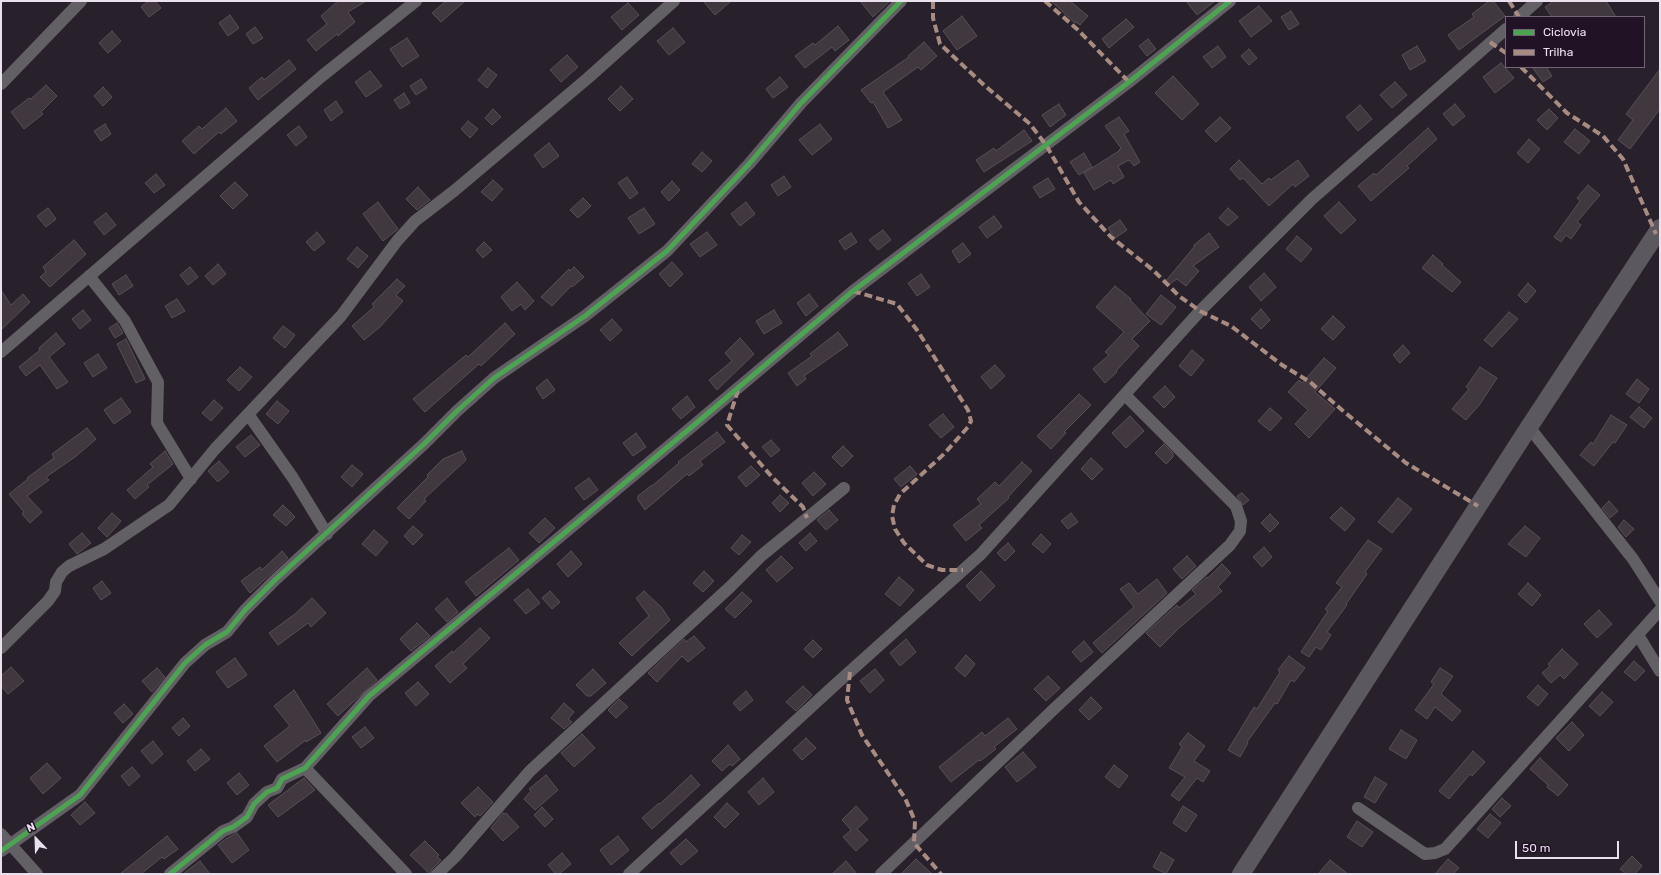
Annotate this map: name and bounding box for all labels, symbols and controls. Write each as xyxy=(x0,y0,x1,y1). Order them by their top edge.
legend xyxy=(1505,16,1645,68)
text: Ciclovia xyxy=(1543,25,1586,39)
text: Trilha xyxy=(1543,45,1573,59)
north arrow xyxy=(16,819,56,859)
text: N xyxy=(25,820,37,835)
scale bar xyxy=(1517,833,1621,859)
text: 50 m xyxy=(1522,841,1550,855)

